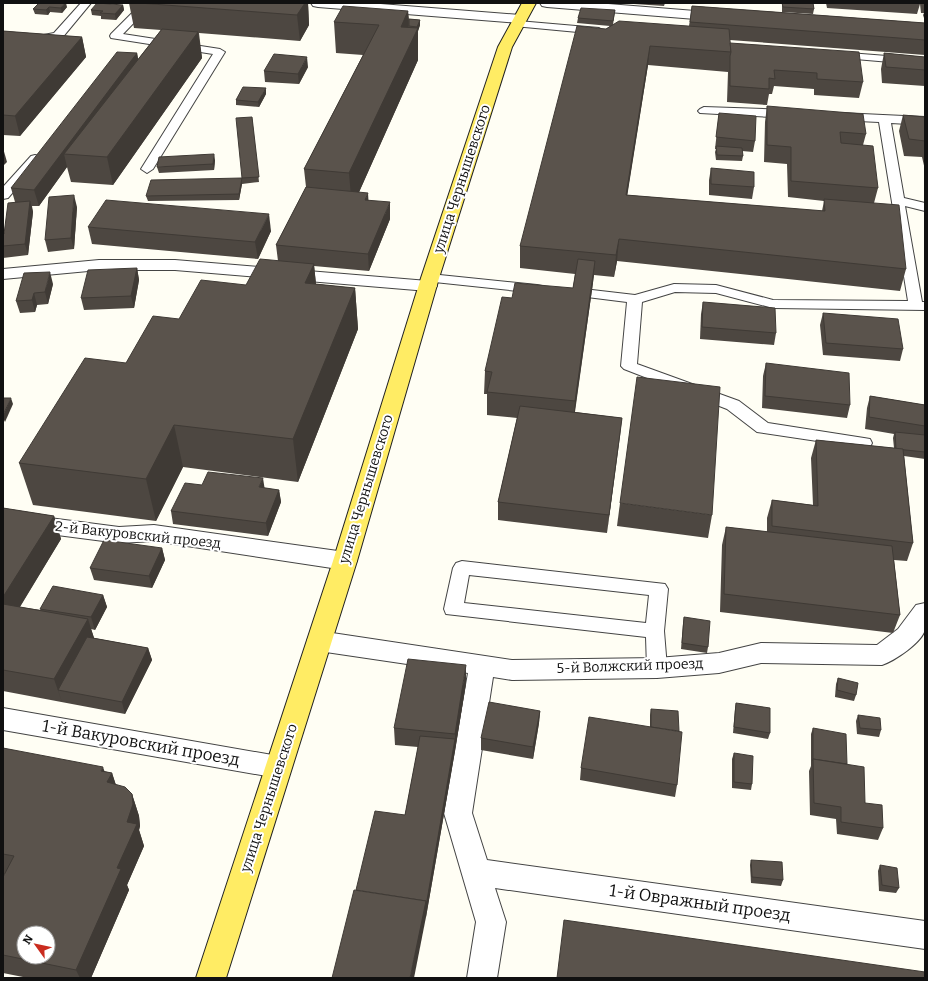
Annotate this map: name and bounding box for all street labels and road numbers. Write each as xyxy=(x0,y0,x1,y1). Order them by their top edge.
street label: улица Чернышевского xyxy=(430,103,494,256)
street label: улица Чернышевского xyxy=(335,412,397,567)
street label: 2-й Вакуровский проезд xyxy=(54,518,222,552)
street label: 5-й Волжский проезд xyxy=(556,655,704,677)
street label: 1-й Вакуровский проезд xyxy=(41,715,241,771)
street label: улица Чернышевского xyxy=(237,722,301,875)
street label: 1-й Овражный проезд xyxy=(608,880,792,926)

